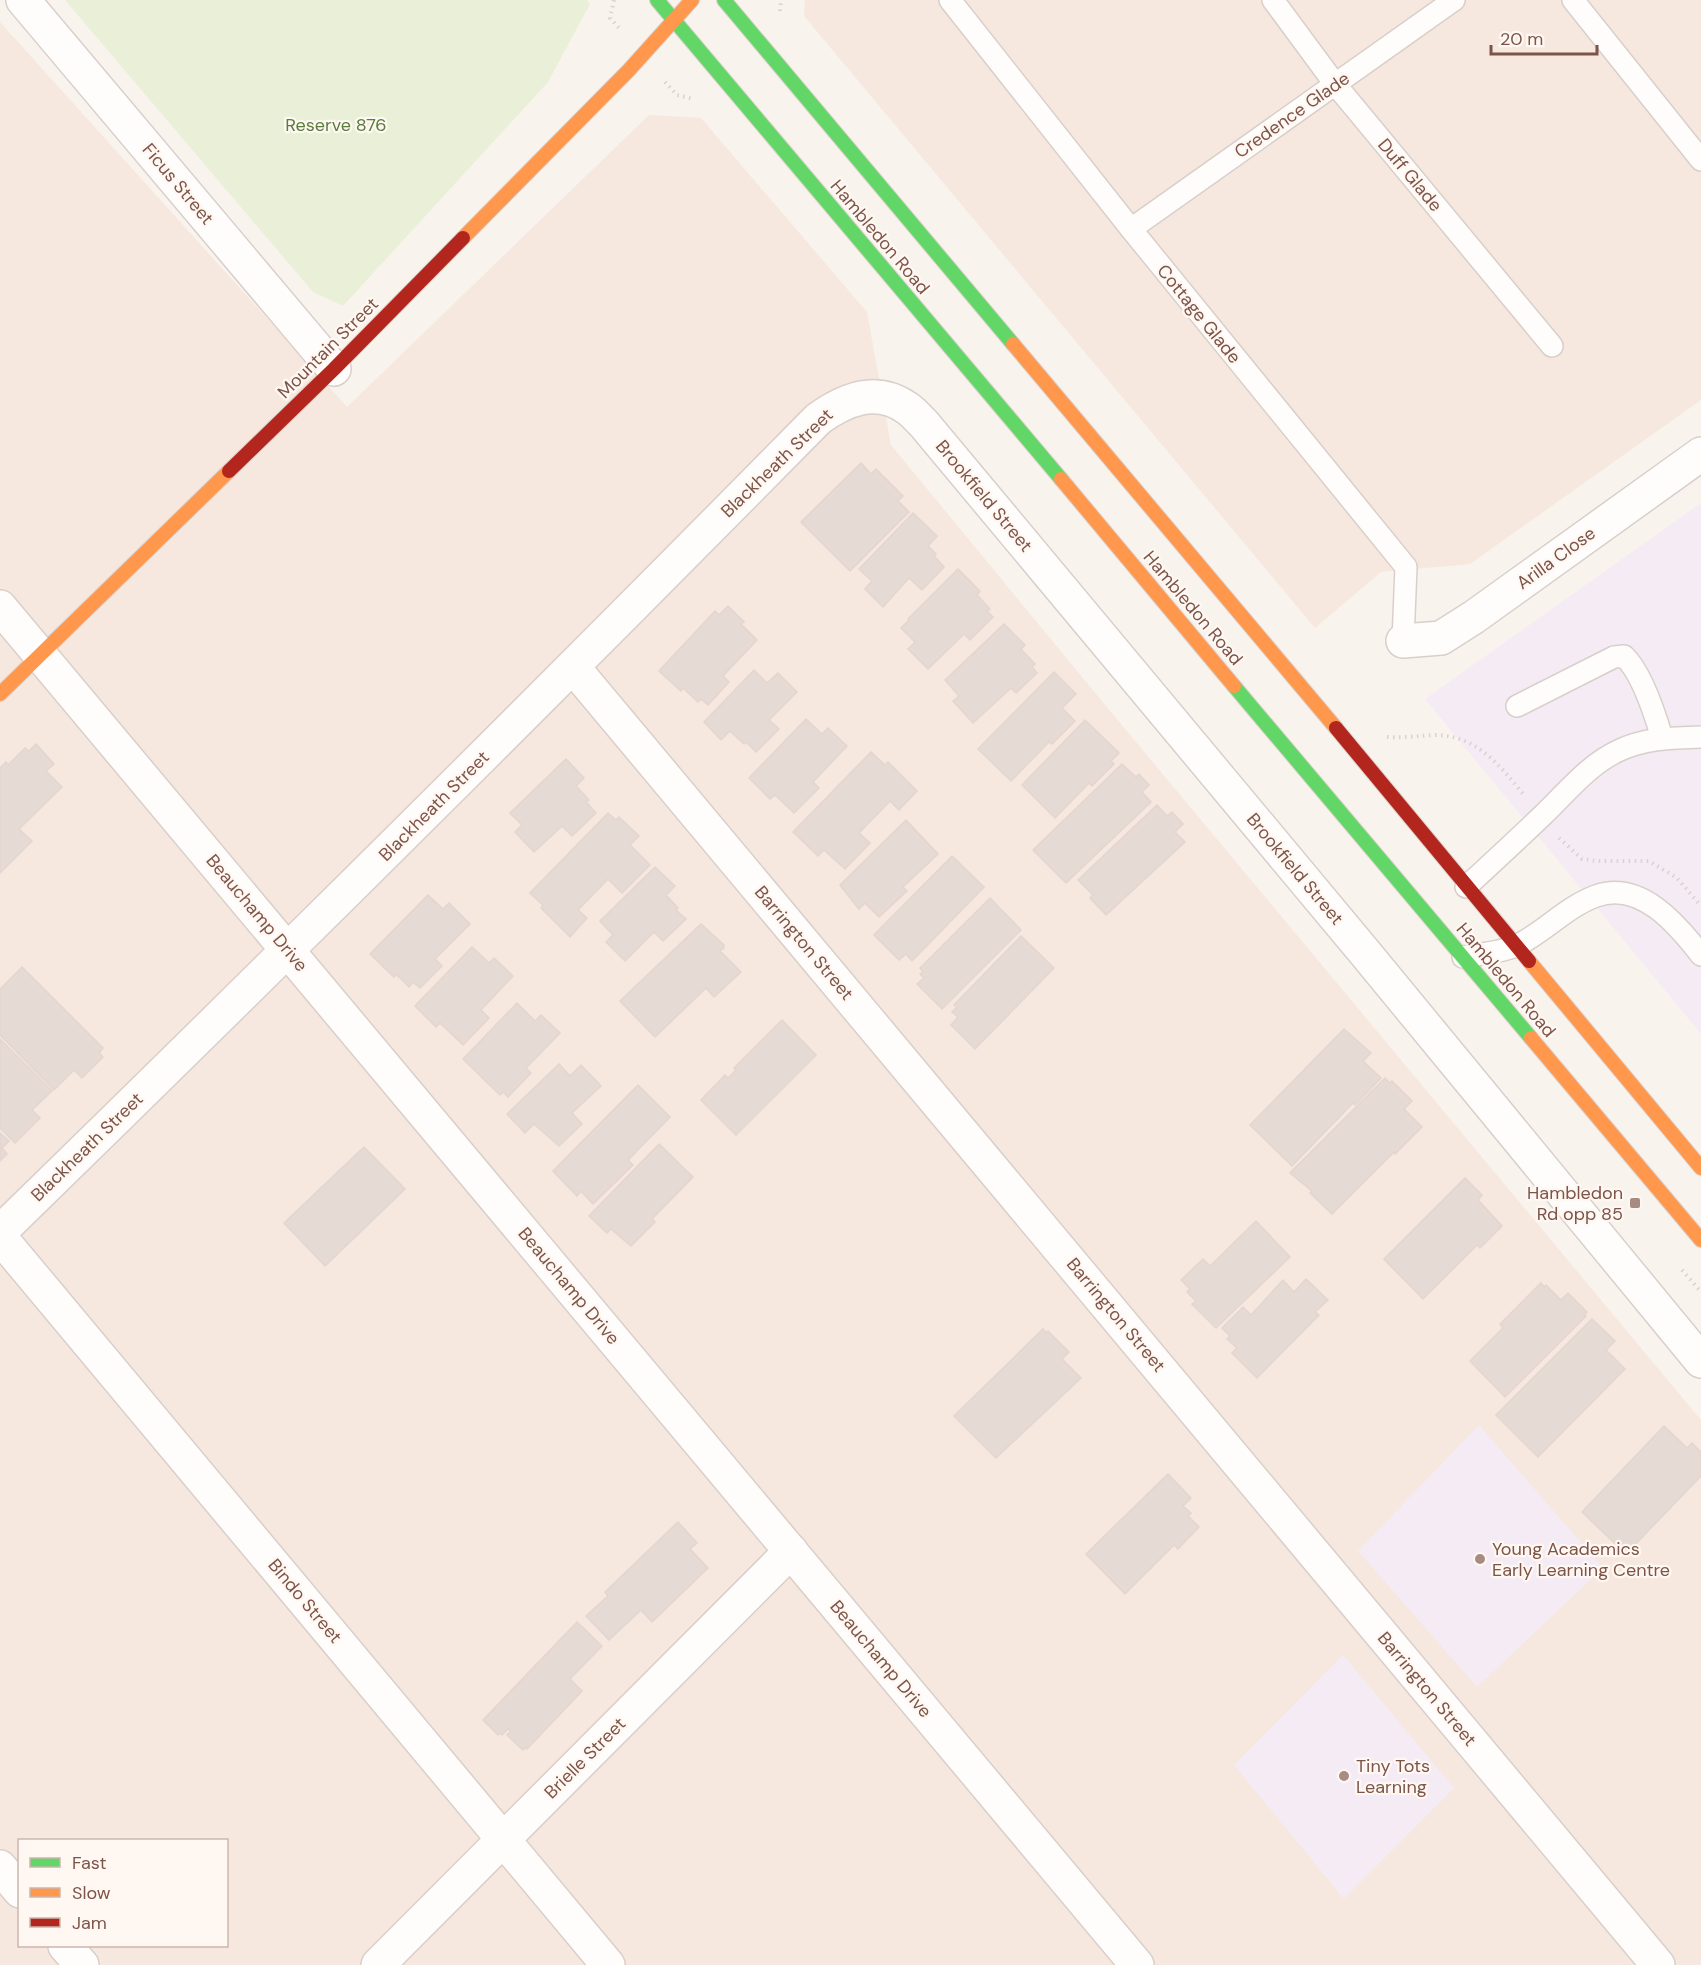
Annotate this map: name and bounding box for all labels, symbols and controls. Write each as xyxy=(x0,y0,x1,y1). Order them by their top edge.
scale bar xyxy=(1491,18,1598,56)
text: 20 m xyxy=(1500,27,1543,51)
street label: Credence Glade xyxy=(1230,66,1354,164)
park label: Reserve 876 xyxy=(285,113,387,137)
street label: Duff Glade xyxy=(1372,133,1448,217)
street label: Ficus Street xyxy=(137,138,219,230)
street label: Hambledon Road xyxy=(825,175,935,299)
street label: Cottage Glade xyxy=(1152,260,1246,368)
street label: Mountain Street xyxy=(272,292,384,404)
street label: Blackheath Street xyxy=(716,403,838,523)
street label: Brookfield Street xyxy=(930,435,1038,557)
street label: Arilla Close xyxy=(1512,521,1600,595)
street label: Hambledon Road xyxy=(1138,546,1248,670)
street label: Blackheath Street xyxy=(373,745,495,867)
street label: Brookfield Street xyxy=(1241,808,1349,930)
street label: Beauchamp Drive xyxy=(201,849,313,977)
street label: Barrington Street xyxy=(749,881,859,1005)
street label: Hambledon Road xyxy=(1451,918,1561,1042)
street label: Blackheath Street xyxy=(26,1087,148,1207)
place label: Hambledon Rd opp 85 xyxy=(1527,1181,1623,1226)
marker: Hambledon Rd opp 85 xyxy=(1628,1196,1642,1210)
street label: Beauchamp Drive xyxy=(513,1222,625,1350)
street label: Barrington Street xyxy=(1061,1253,1171,1377)
place label: Young Academics Early Learning Centre xyxy=(1492,1537,1670,1582)
marker: Young Academics Early Learning Centre xyxy=(1473,1552,1487,1566)
street label: Bindo Street xyxy=(263,1554,347,1648)
street label: Beauchamp Drive xyxy=(825,1595,937,1723)
street label: Barrington Street xyxy=(1372,1627,1482,1751)
street label: Brielle Street xyxy=(539,1712,631,1804)
place label: Tiny Tots Learning xyxy=(1356,1754,1430,1799)
marker: Tiny Tots Learning xyxy=(1337,1769,1351,1783)
legend xyxy=(18,1839,228,1947)
text: Fast xyxy=(72,1851,107,1875)
text: Slow xyxy=(72,1881,111,1905)
text: Jam xyxy=(72,1911,107,1935)

